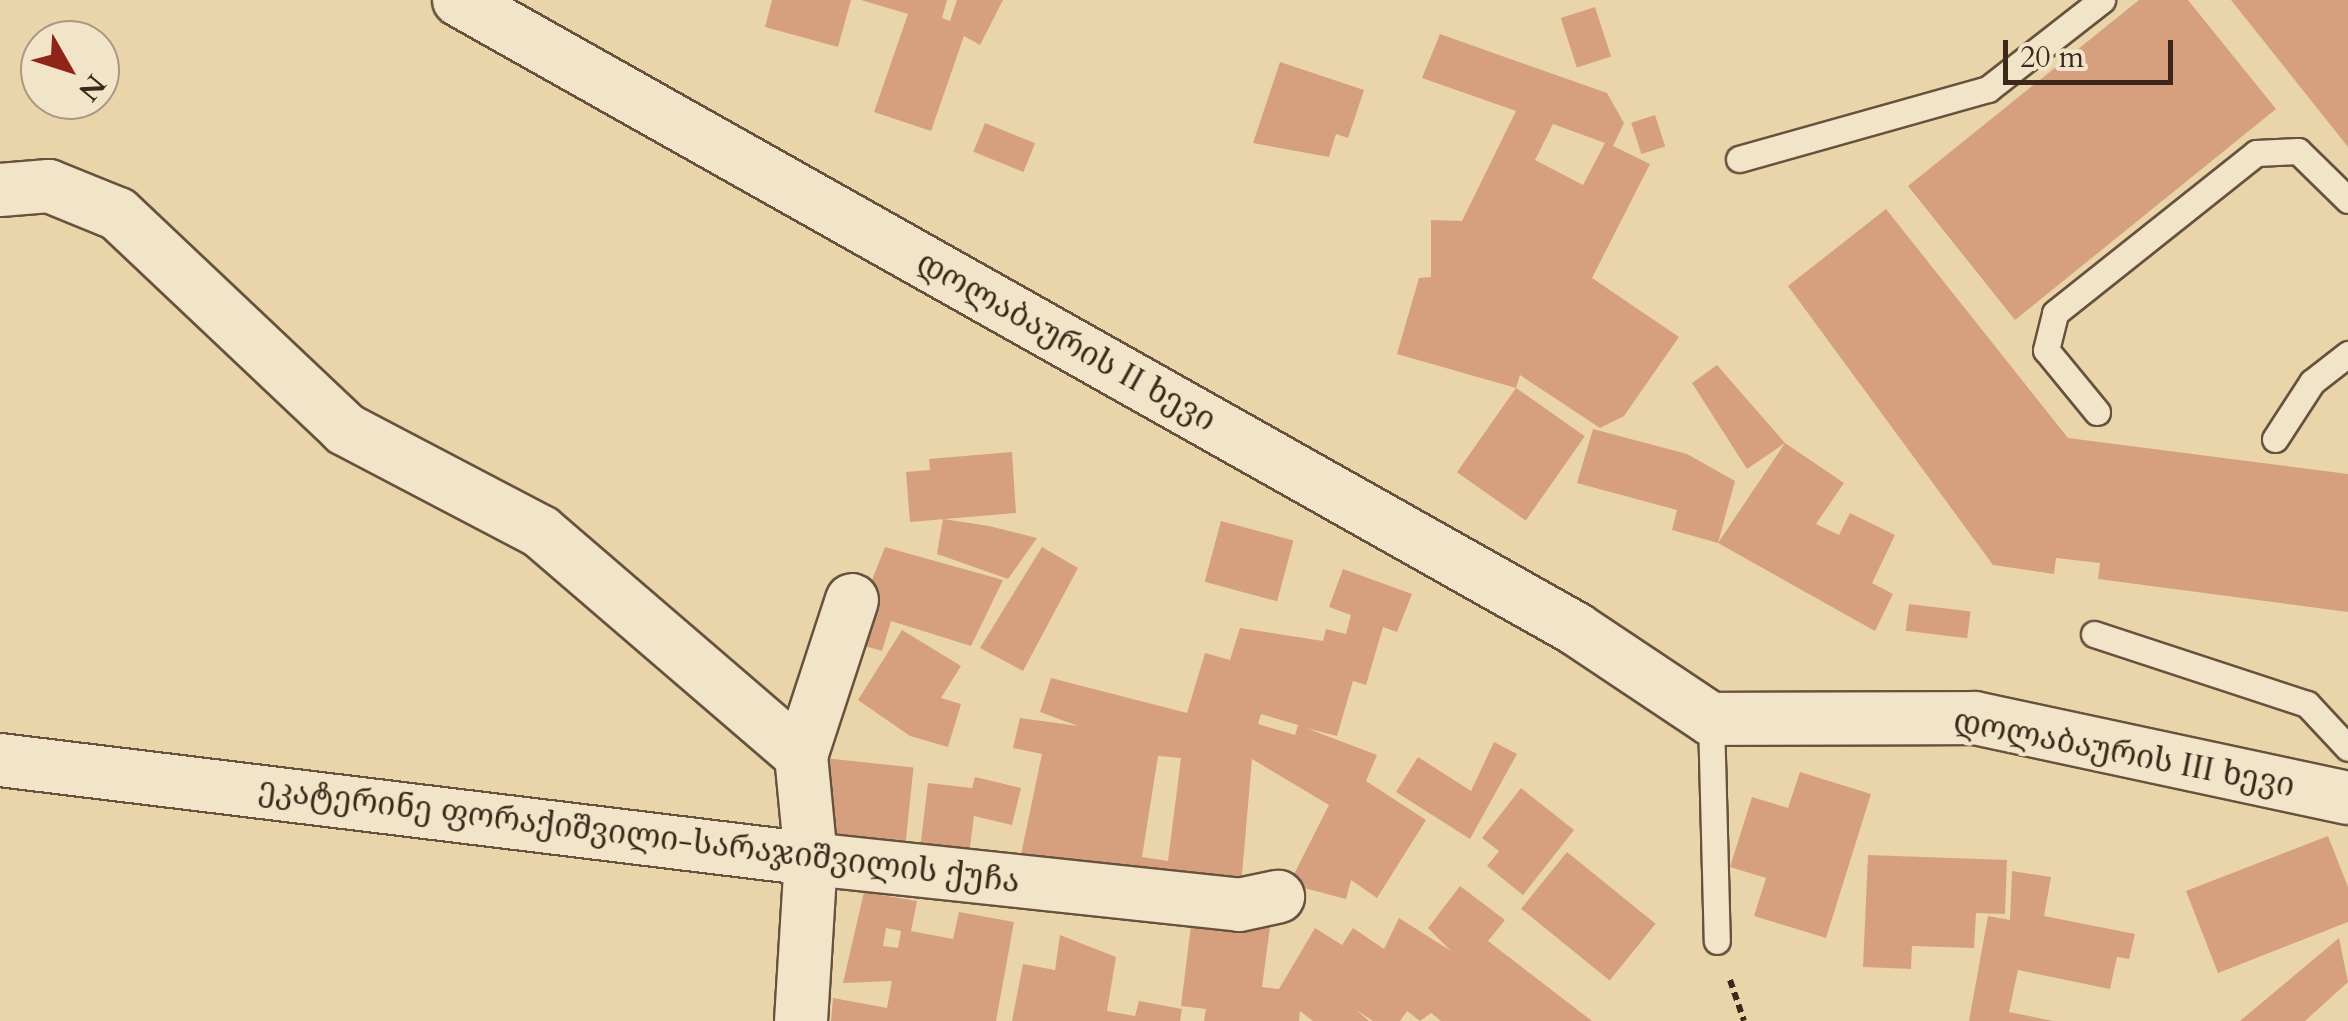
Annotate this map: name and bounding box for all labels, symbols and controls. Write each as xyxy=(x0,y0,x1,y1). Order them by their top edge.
north arrow xyxy=(20,20,120,120)
scale bar xyxy=(2008,20,2178,82)
text: 20 m xyxy=(2020,37,2084,78)
text: N xyxy=(69,66,114,109)
street label: დოლაბაურის II ხევი xyxy=(910,244,1222,440)
street label: დოლაბაურის III ხევი xyxy=(1950,702,2298,806)
street label: ეკატერინე ფორაქიშვილი-სარაჯიშვილის ქუჩა xyxy=(256,770,1022,902)

